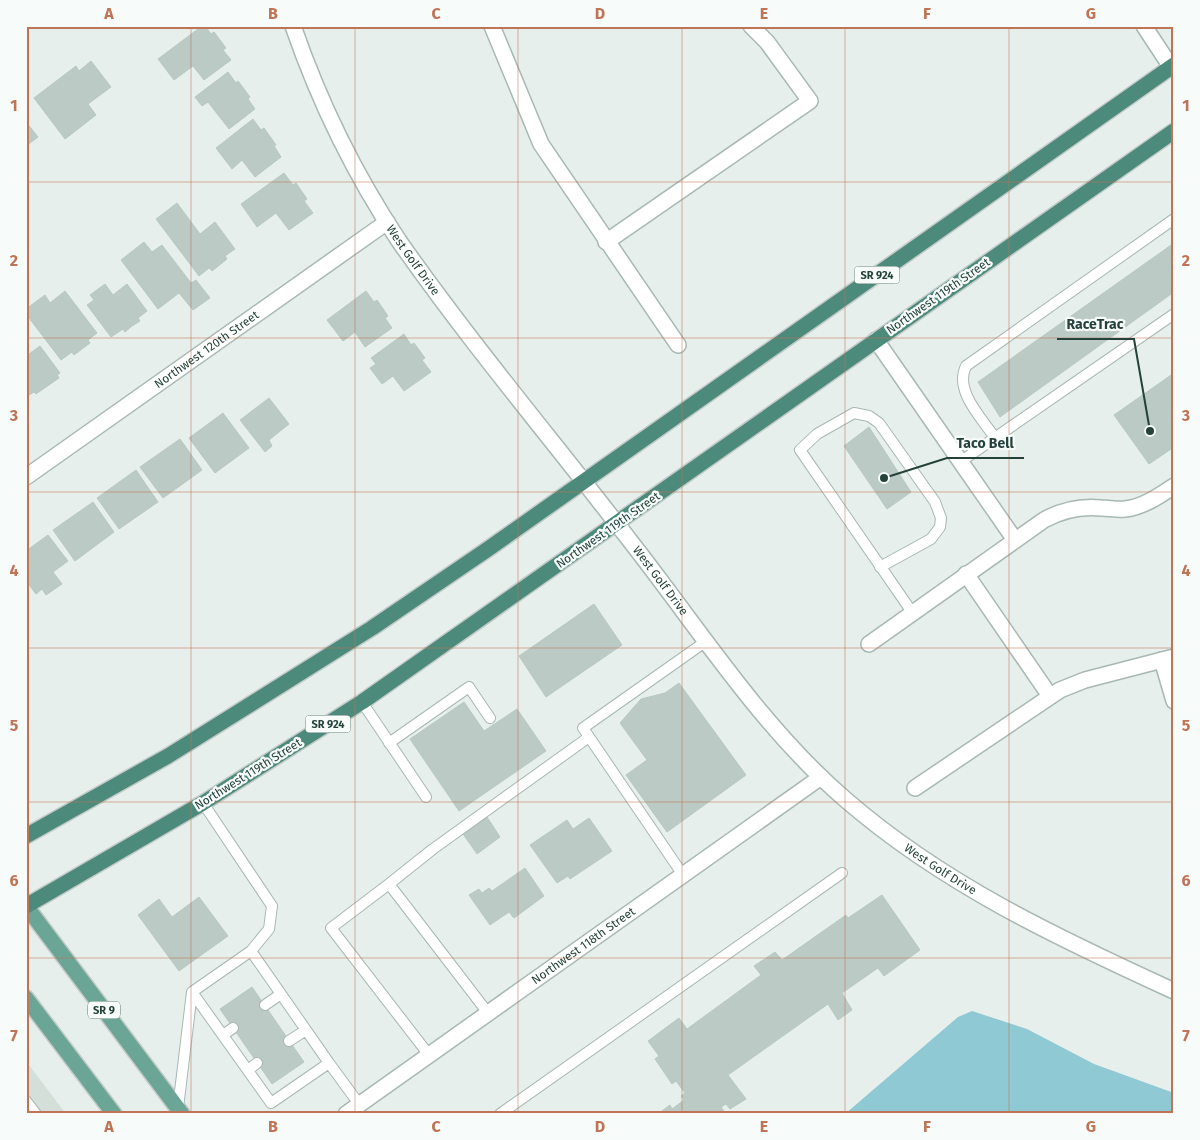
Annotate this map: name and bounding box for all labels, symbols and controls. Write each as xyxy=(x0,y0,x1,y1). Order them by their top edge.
text: A xyxy=(103,4,114,23)
text: B xyxy=(268,4,278,23)
text: C xyxy=(431,4,441,23)
text: D xyxy=(595,4,605,23)
text: E xyxy=(760,4,768,23)
text: F xyxy=(923,4,931,23)
text: G xyxy=(1086,4,1096,23)
text: 1 xyxy=(10,96,18,115)
text: 1 xyxy=(1182,96,1190,115)
street label: West Golf Drive xyxy=(383,222,443,298)
text: 2 xyxy=(10,251,18,270)
text: 2 xyxy=(1182,251,1190,270)
street label: Northwest 119th Street xyxy=(884,255,993,337)
road number: SR 924 xyxy=(854,266,900,284)
street label: Northwest 120th Street xyxy=(152,307,262,391)
callout: RaceTrac xyxy=(1057,310,1134,339)
text: RaceTrac xyxy=(1067,316,1124,333)
text: 3 xyxy=(9,406,18,425)
text: 3 xyxy=(1181,406,1190,425)
callout: Taco Bell xyxy=(947,429,1024,458)
text: Taco Bell xyxy=(956,435,1014,452)
street label: Northwest 119th Street xyxy=(554,489,663,571)
street label: West Golf Drive xyxy=(630,543,691,618)
text: 4 xyxy=(9,561,19,580)
text: 4 xyxy=(1181,561,1191,580)
text: 5 xyxy=(10,716,19,735)
road number: SR 924 xyxy=(306,716,350,732)
text: 5 xyxy=(1182,716,1191,735)
street label: Northwest 119th Street xyxy=(192,735,304,813)
street label: West Golf Drive xyxy=(902,841,979,897)
text: 6 xyxy=(9,871,19,890)
text: 6 xyxy=(1181,871,1191,890)
street label: Northwest 118th Street xyxy=(529,904,638,987)
road number: SR 9 xyxy=(88,1002,120,1018)
text: 7 xyxy=(10,1026,18,1045)
text: 7 xyxy=(1182,1026,1190,1045)
text: A xyxy=(103,1117,114,1136)
text: B xyxy=(268,1117,278,1136)
text: C xyxy=(431,1117,441,1136)
text: D xyxy=(595,1117,605,1136)
text: E xyxy=(760,1117,768,1136)
text: F xyxy=(923,1117,931,1136)
text: G xyxy=(1086,1117,1096,1136)

